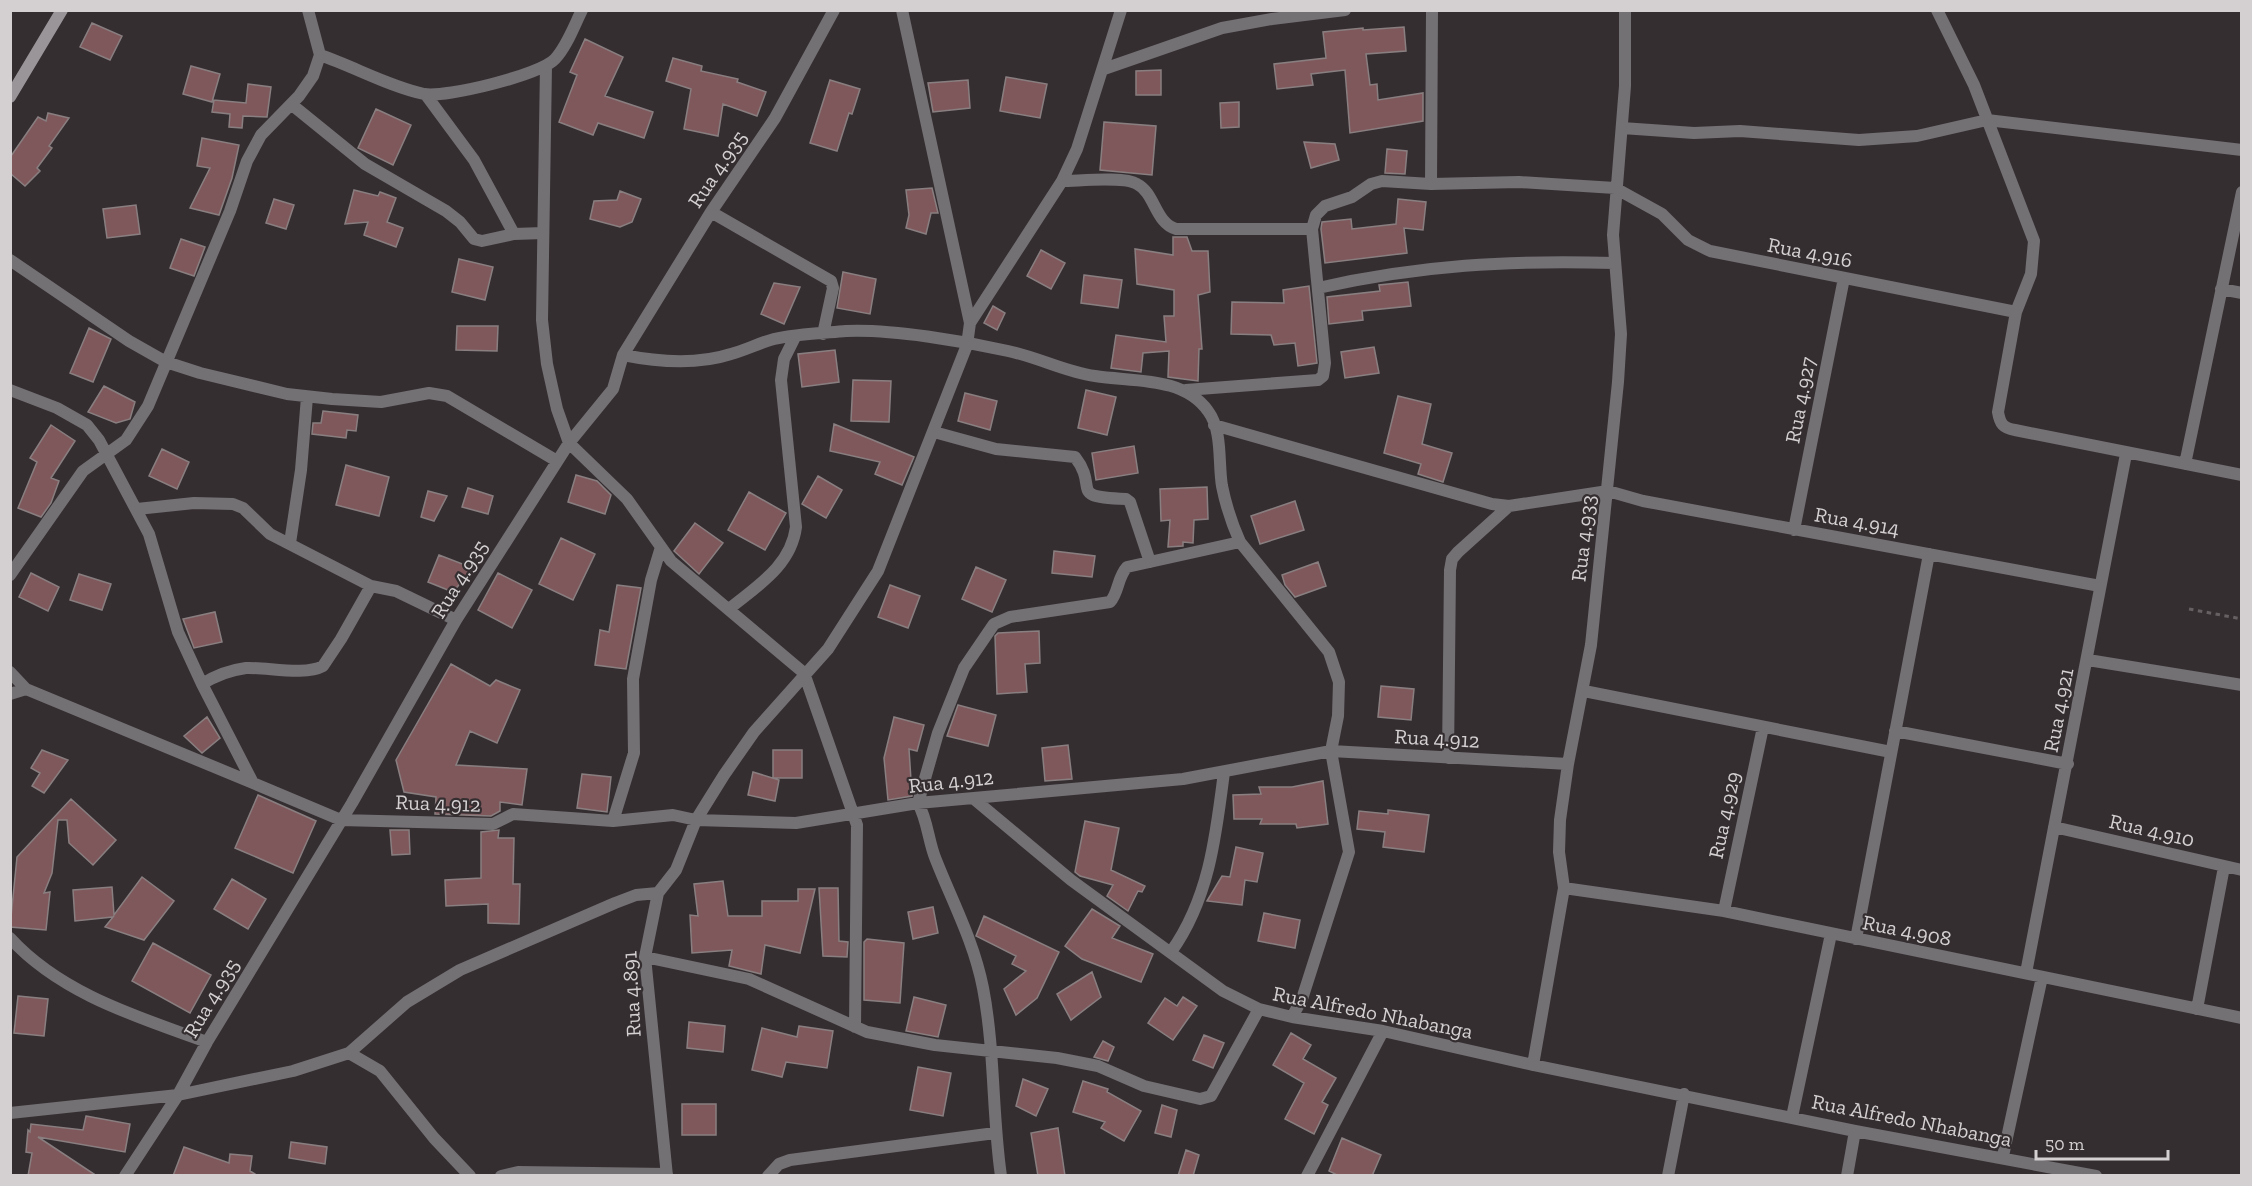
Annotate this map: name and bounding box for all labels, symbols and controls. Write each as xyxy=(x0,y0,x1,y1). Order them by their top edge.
street label: Rua 4.935 xyxy=(682,126,752,212)
street label: Rua 4.916 xyxy=(1766,232,1854,272)
street label: Rua 4.927 xyxy=(1779,355,1821,445)
street label: Rua 4.933 xyxy=(1565,493,1601,583)
street label: Rua 4.914 xyxy=(1813,501,1901,541)
street label: Rua 4.935 xyxy=(425,535,493,623)
street label: Rua 4.921 xyxy=(2038,666,2078,754)
street label: Rua 4.912 xyxy=(1394,723,1480,753)
street label: Rua 4.912 xyxy=(907,764,995,798)
street label: Rua 4.929 xyxy=(1703,769,1745,861)
street label: Rua 4.912 xyxy=(395,789,481,817)
street label: Rua 4.910 xyxy=(2107,808,2197,852)
street label: Rua 4.908 xyxy=(1860,909,1954,951)
street label: Rua 4.891 xyxy=(616,950,646,1038)
street label: Rua 4.935 xyxy=(178,954,244,1042)
street label: Rua Alfredo Nhabanga xyxy=(1271,980,1475,1044)
street label: Rua Alfredo Nhabanga xyxy=(1810,1088,2014,1152)
scale bar xyxy=(2036,1123,2168,1161)
text: 50 m xyxy=(2045,1133,2085,1155)

